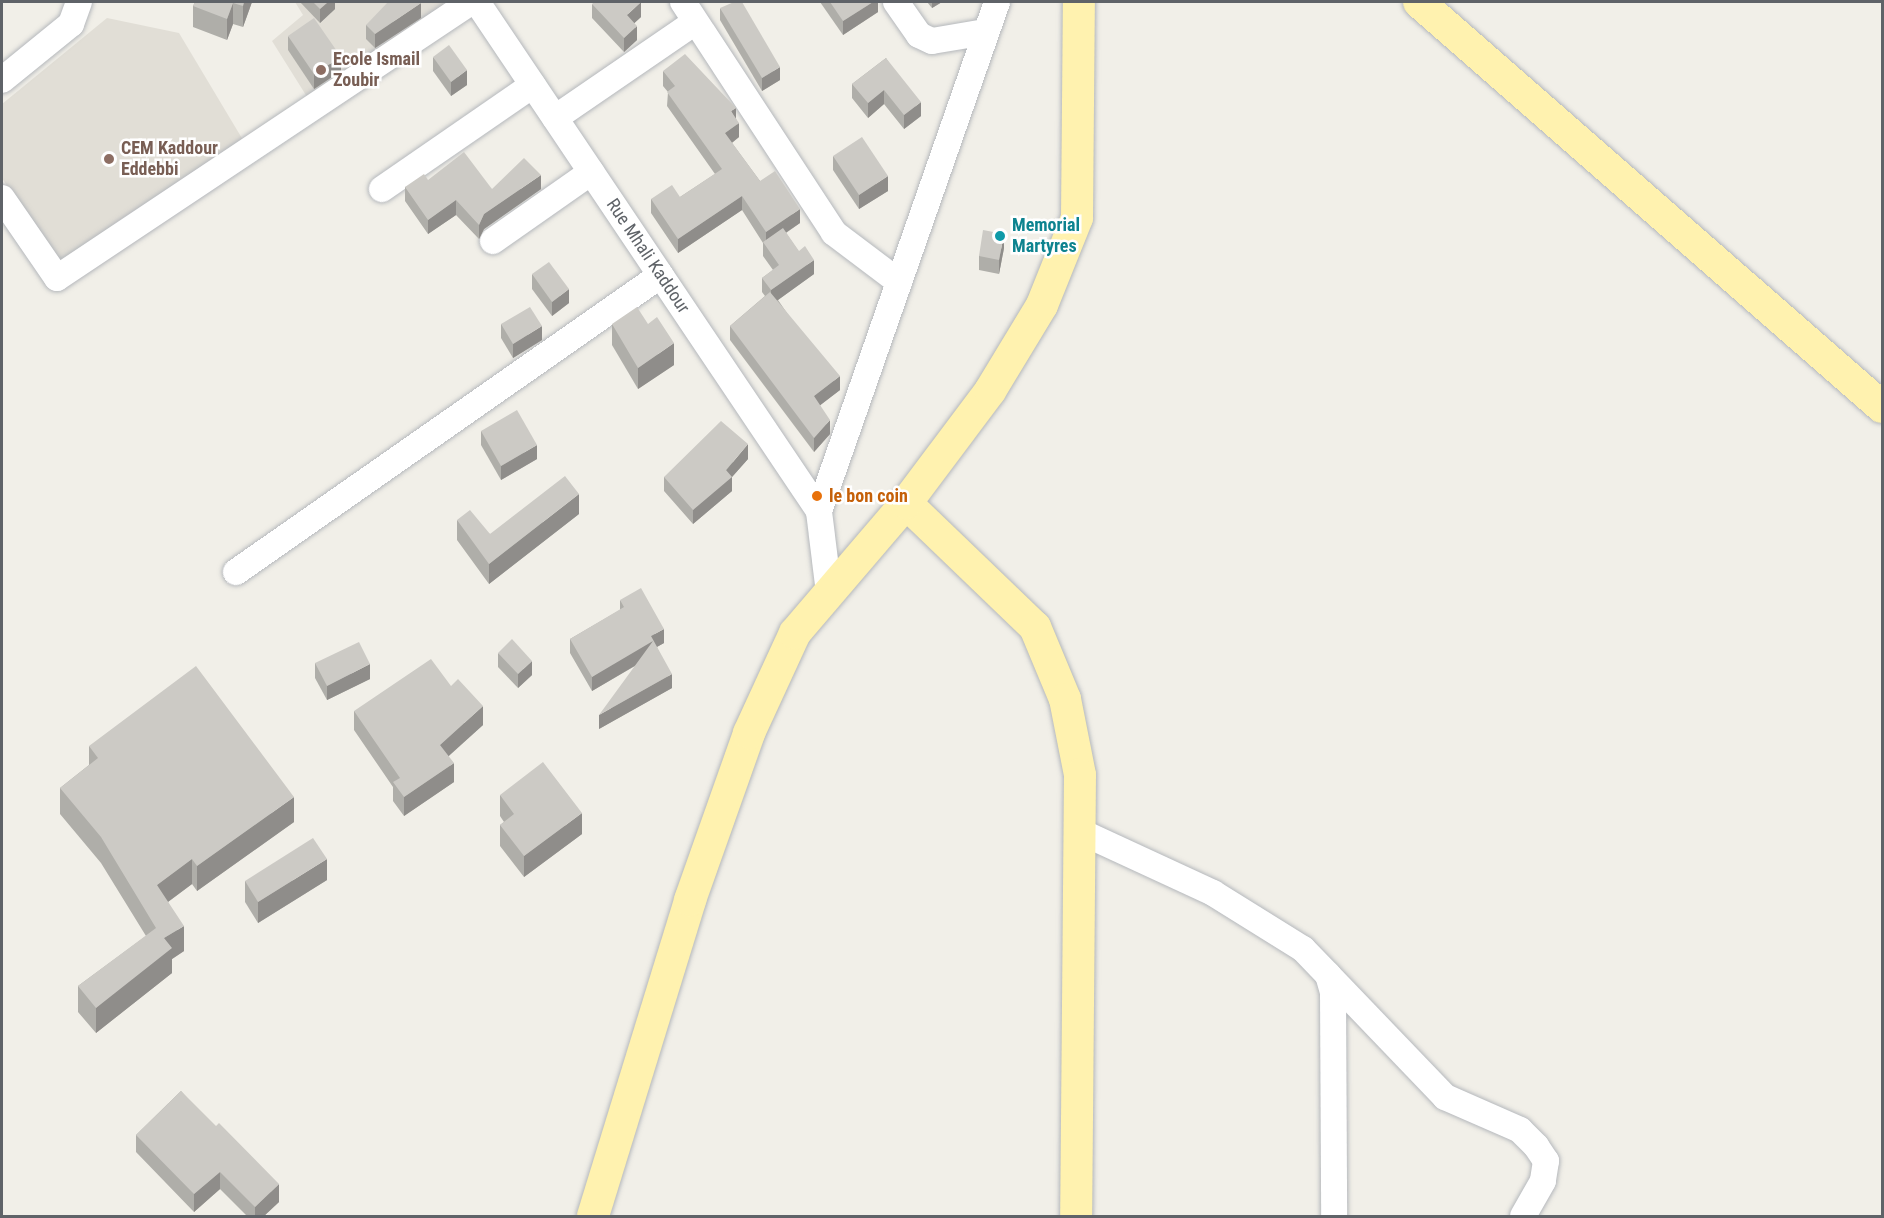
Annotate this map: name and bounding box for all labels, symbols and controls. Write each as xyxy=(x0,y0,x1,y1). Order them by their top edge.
place label: Ecole Ismail Zoubir xyxy=(333,49,420,92)
marker: Ecole Ismail Zoubir xyxy=(314,63,328,77)
place label: CEM Kaddour Eddebbi xyxy=(121,138,218,180)
marker: CEM Kaddour Eddebbi xyxy=(102,152,116,166)
street label: Rue Mhali Kaddour xyxy=(602,195,694,317)
place label: Memorial Martyres xyxy=(1012,215,1080,258)
marker: Memorial Martyres xyxy=(993,229,1007,243)
place label: le bon coin xyxy=(829,485,908,507)
marker: le bon coin xyxy=(810,489,824,503)

